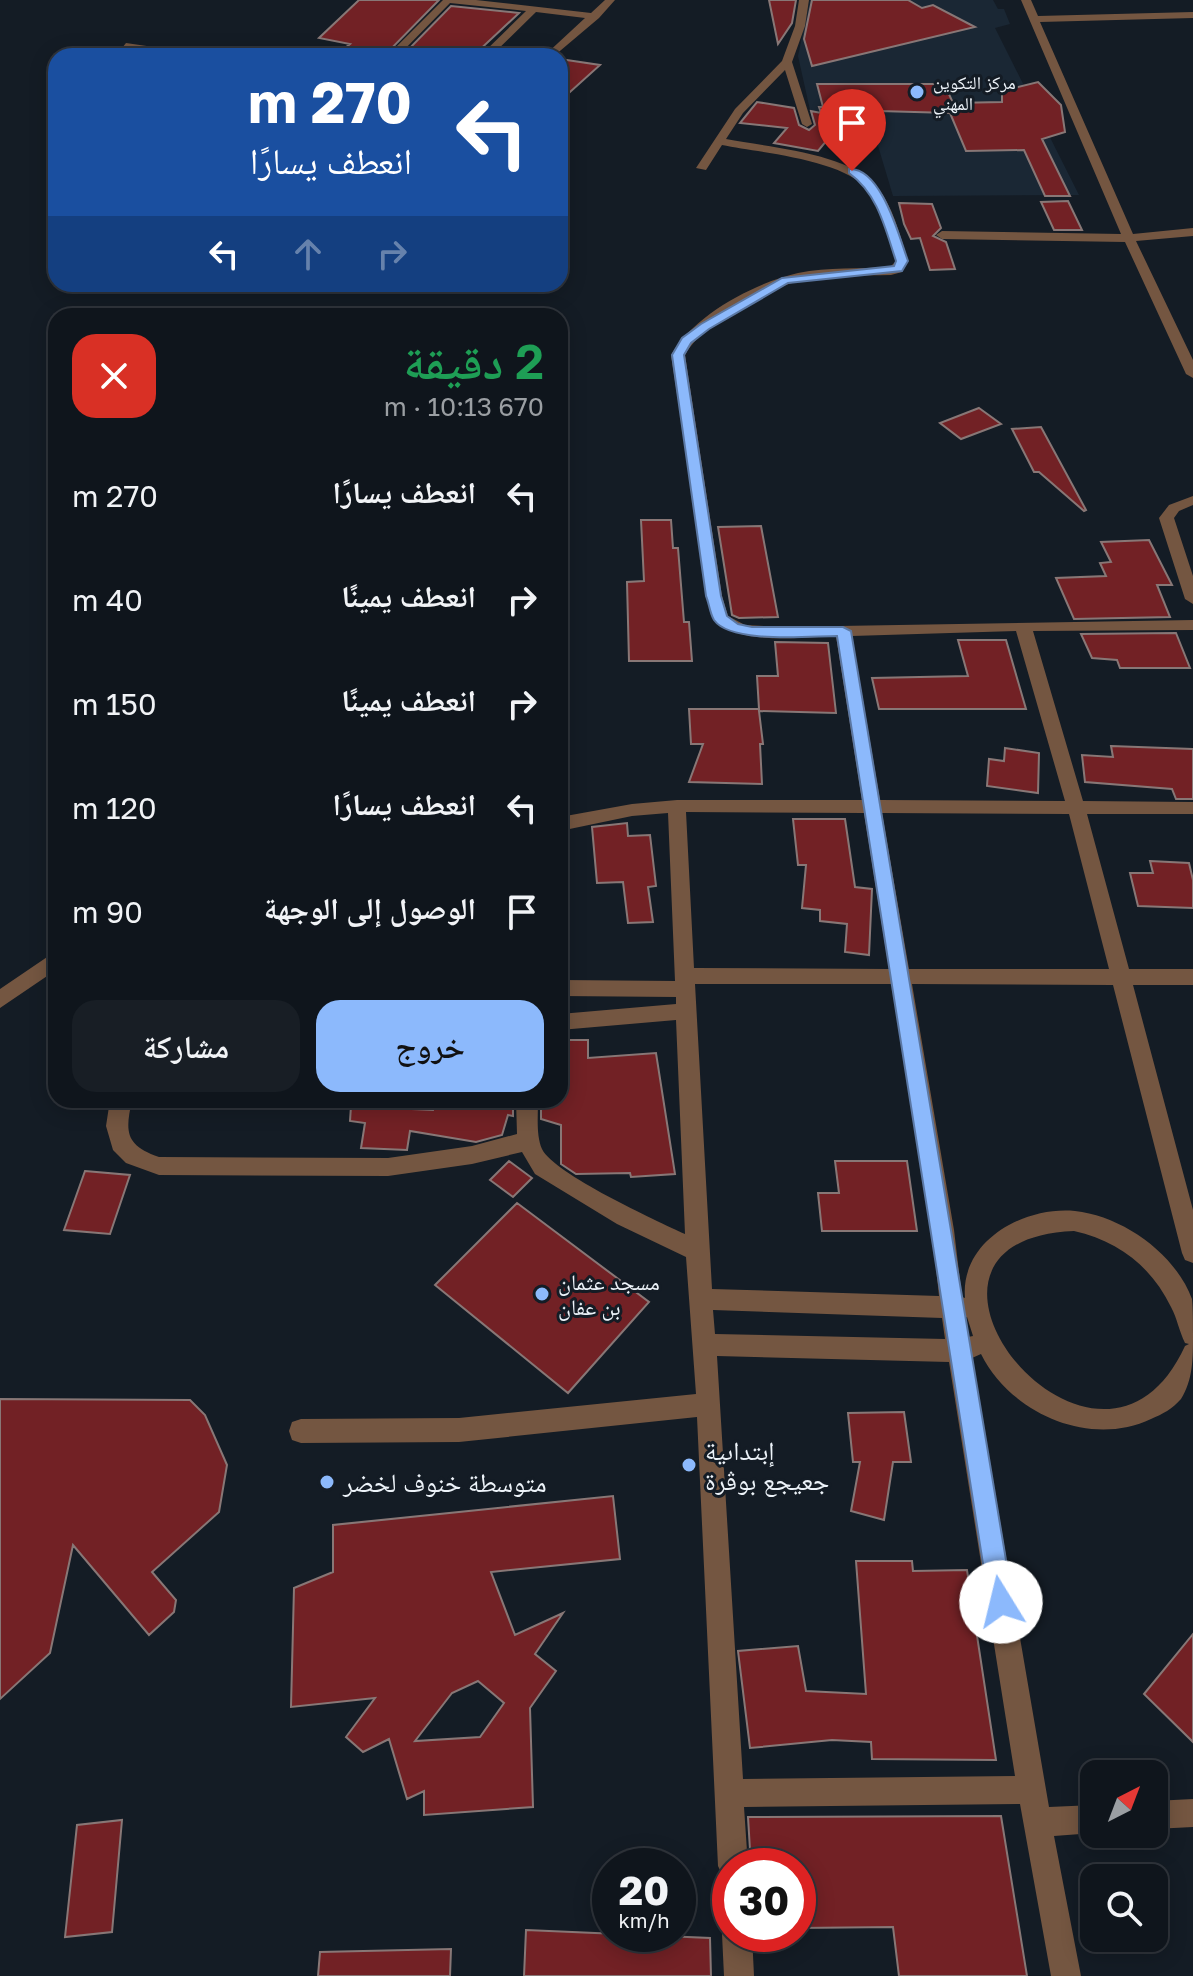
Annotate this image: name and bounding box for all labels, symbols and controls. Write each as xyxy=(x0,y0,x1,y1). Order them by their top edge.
text: 270 m xyxy=(248,68,412,135)
place label: مركز التكوين المهني xyxy=(933,71,1016,119)
icon: left xyxy=(440,80,544,184)
marker: مركز التكوين المهني xyxy=(908,83,926,101)
pin xyxy=(818,89,886,171)
icon: arrive xyxy=(830,101,874,145)
text: انعطف يسارًا xyxy=(250,139,412,182)
icon: left xyxy=(202,232,246,276)
icon: ahead xyxy=(286,232,330,276)
icon: right xyxy=(370,232,414,276)
text: 2 دقيقة xyxy=(403,332,544,390)
button: close xyxy=(72,334,156,418)
text: 670 m · 10:13 xyxy=(384,391,544,422)
text: انعطف يسارًا xyxy=(332,474,476,510)
icon: left xyxy=(500,474,544,518)
text: 270 m xyxy=(72,478,158,514)
text: انعطف يمينًا xyxy=(341,578,476,614)
icon: right xyxy=(500,578,544,622)
text: 40 m xyxy=(72,582,143,618)
text: انعطف يمينًا xyxy=(341,682,476,718)
icon: right xyxy=(500,682,544,726)
text: 150 m xyxy=(72,686,157,722)
text: انعطف يسارًا xyxy=(332,786,476,822)
icon: left xyxy=(500,786,544,830)
text: 120 m xyxy=(72,790,157,826)
text: الوصول إلى الوجهة xyxy=(264,890,476,926)
icon: arrive xyxy=(500,890,544,934)
text: 90 m xyxy=(72,894,143,930)
button: مشاركة xyxy=(72,1000,300,1092)
button: خروج xyxy=(316,1000,544,1092)
place label: مسجد عثمان بن عفان xyxy=(558,1268,660,1321)
marker: مسجد عثمان بن عفان xyxy=(533,1285,551,1303)
place label: إبتداىية جعيجع بوڨرة xyxy=(705,1435,829,1498)
marker: إبتداىية جعيجع بوڨرة xyxy=(680,1456,698,1474)
place label: متوسطة خنوف لخضر xyxy=(342,1467,547,1498)
marker: متوسطة خنوف لخضر xyxy=(318,1473,336,1491)
position arrow xyxy=(959,1560,1043,1644)
north arrow xyxy=(1080,1760,1168,1848)
map controls xyxy=(1080,1760,1168,1952)
speed limit sign: 30 xyxy=(712,1848,816,1952)
button: search xyxy=(1080,1864,1168,1952)
text: 20 xyxy=(619,1866,669,1914)
text: km/h xyxy=(619,1908,669,1932)

